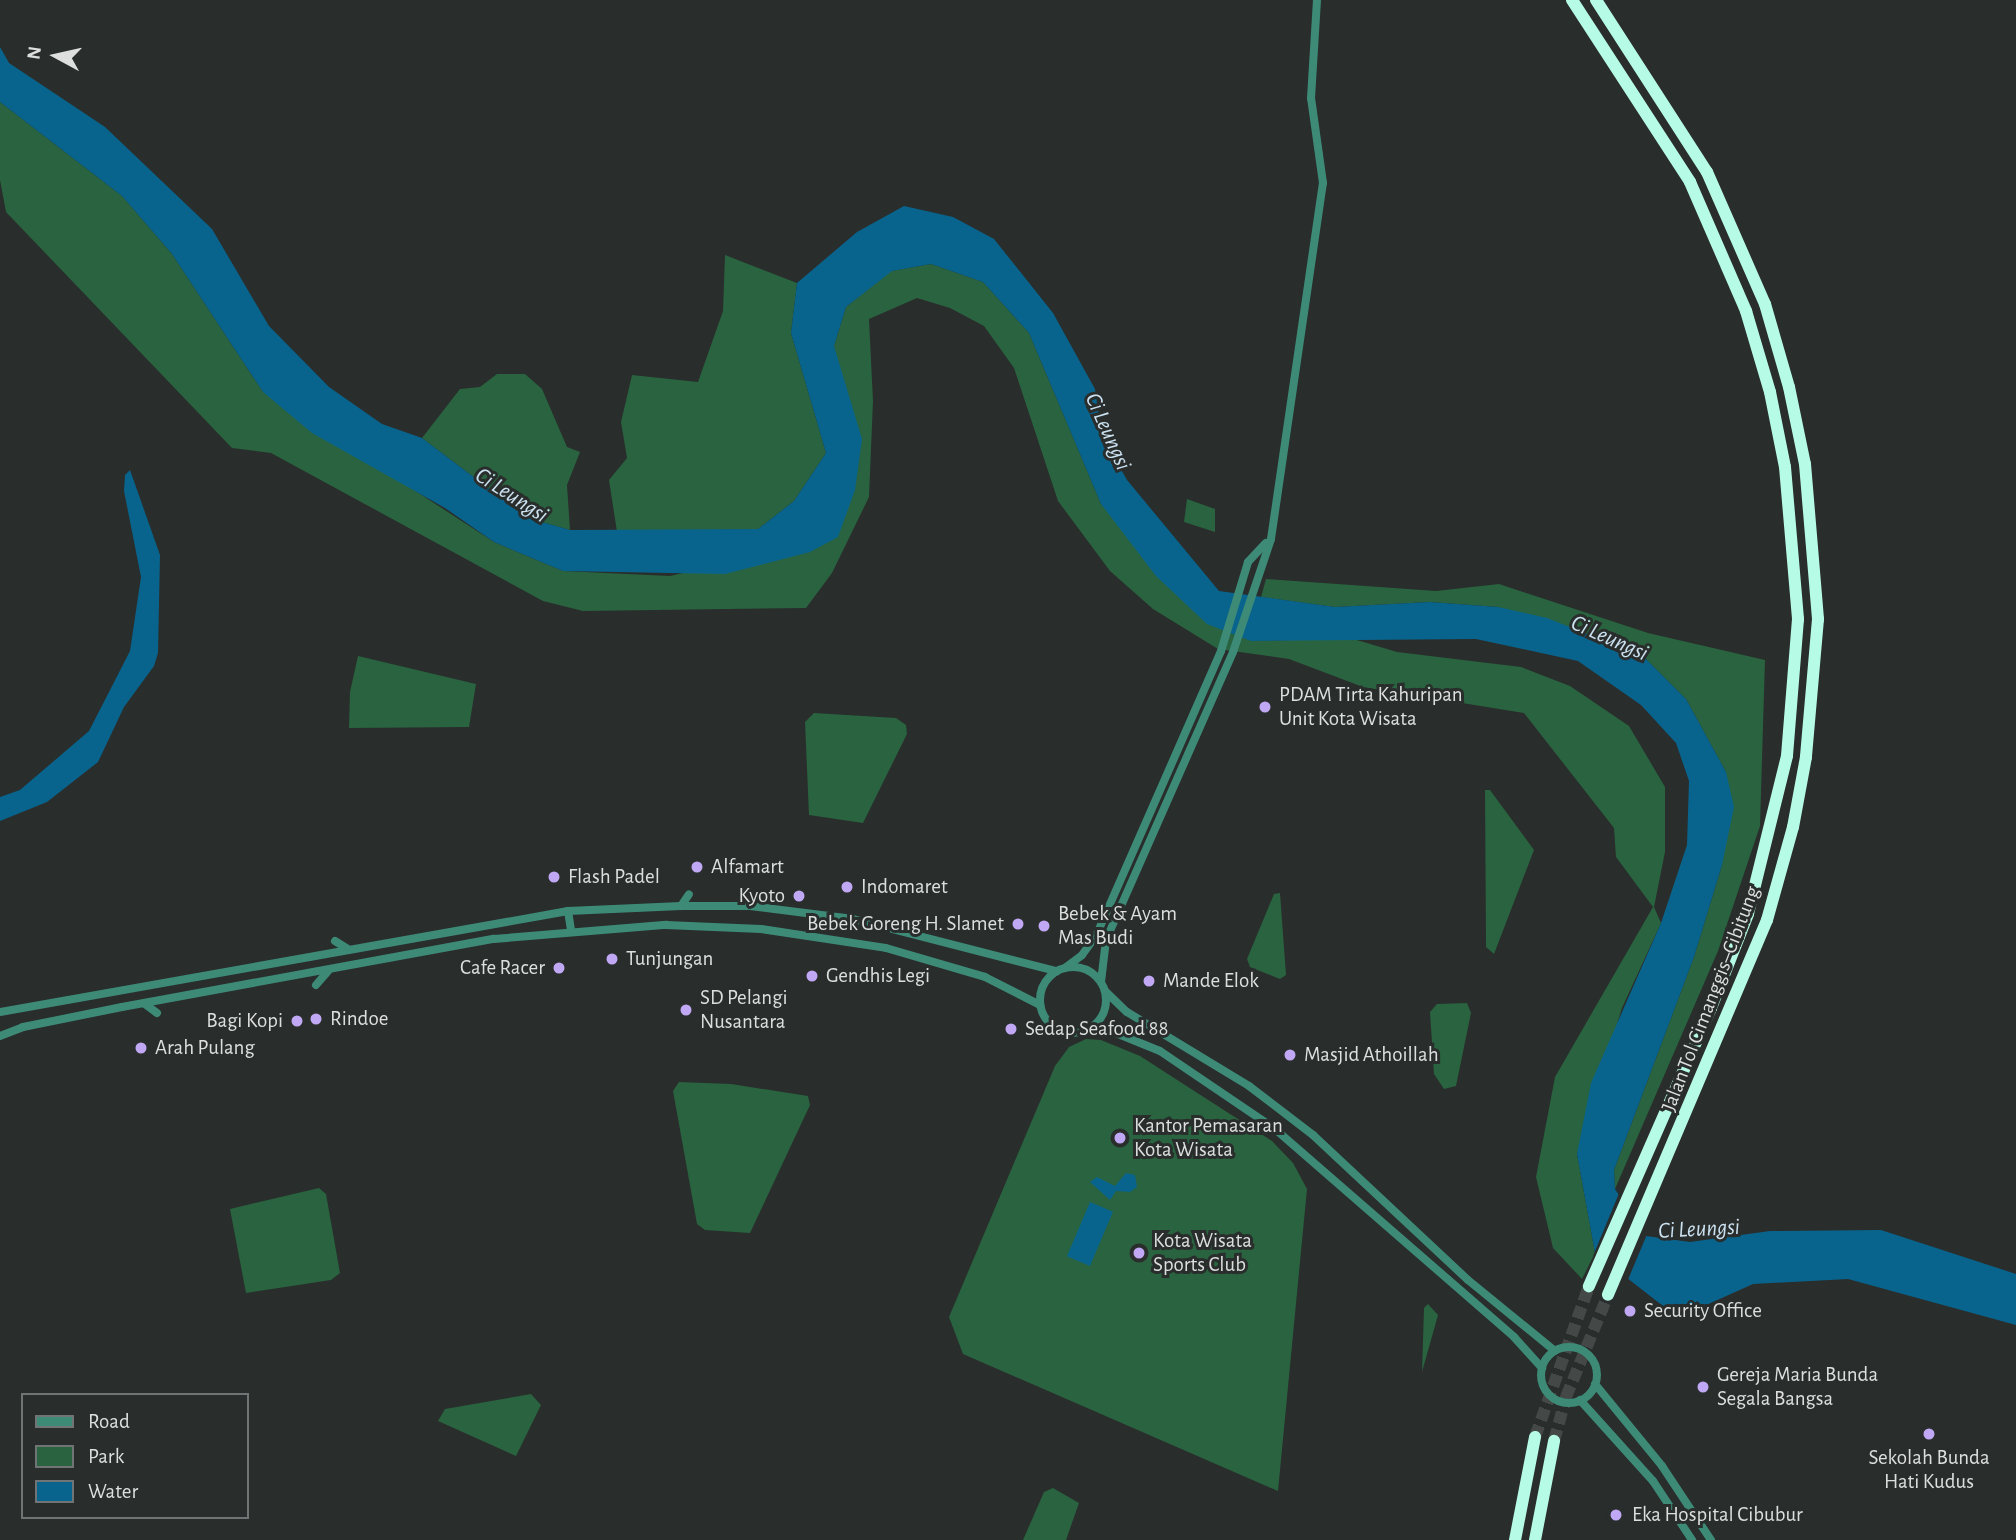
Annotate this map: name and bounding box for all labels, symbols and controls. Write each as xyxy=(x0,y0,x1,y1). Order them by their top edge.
north arrow xyxy=(21,21,91,91)
text: N xyxy=(24,45,45,61)
water label: Ci Leungsi xyxy=(1078,389,1136,475)
water label: Ci Leungsi xyxy=(469,462,553,530)
water label: Ci Leungsi xyxy=(1566,610,1652,668)
place label: PDAM Tirta Kahuripan Unit Kota Wisata xyxy=(1279,682,1463,732)
marker: PDAM Tirta Kahuripan Unit Kota Wisata xyxy=(1257,699,1273,715)
place label: Alfamart xyxy=(711,854,784,880)
marker: Alfamart xyxy=(689,859,705,875)
place label: Flash Padel xyxy=(568,864,660,890)
marker: Flash Padel xyxy=(546,869,562,885)
place label: Indomaret xyxy=(861,874,948,900)
marker: Indomaret xyxy=(839,879,855,895)
place label: Kyoto xyxy=(738,883,785,909)
street label: Jalan Tol Cimanggis–Cibitung xyxy=(1656,883,1766,1115)
marker: Kyoto xyxy=(791,888,807,904)
place label: Bebek & Ayam Mas Budi xyxy=(1058,901,1177,951)
place label: Bebek Goreng H. Slamet xyxy=(807,911,1004,937)
marker: Bebek Goreng H. Slamet xyxy=(1010,916,1026,932)
marker: Bebek & Ayam Mas Budi xyxy=(1036,918,1052,934)
place label: Tunjungan xyxy=(626,946,713,972)
marker: Tunjungan xyxy=(604,951,620,967)
place label: Cafe Racer xyxy=(460,955,545,981)
marker: Cafe Racer xyxy=(551,960,567,976)
place label: Gendhis Legi xyxy=(826,963,930,989)
marker: Gendhis Legi xyxy=(804,968,820,984)
place label: Mande Elok xyxy=(1163,968,1259,994)
marker: Mande Elok xyxy=(1141,973,1157,989)
place label: SD Pelangi Nusantara xyxy=(700,985,787,1035)
marker: SD Pelangi Nusantara xyxy=(678,1002,694,1018)
place label: Rindoe xyxy=(330,1006,388,1032)
place label: Bagi Kopi xyxy=(206,1008,283,1034)
marker: Rindoe xyxy=(308,1011,324,1027)
marker: Bagi Kopi xyxy=(289,1013,305,1029)
place label: Sedap Seafood 88 xyxy=(1025,1016,1168,1042)
marker: Sedap Seafood 88 xyxy=(1003,1021,1019,1037)
place label: Arah Pulang xyxy=(155,1035,255,1061)
marker: Arah Pulang xyxy=(133,1040,149,1056)
place label: Masjid Athoillah xyxy=(1304,1042,1439,1068)
marker: Masjid Athoillah xyxy=(1282,1047,1298,1063)
place label: Kantor Pemasaran Kota Wisata xyxy=(1134,1113,1283,1163)
marker: Kantor Pemasaran Kota Wisata xyxy=(1112,1130,1128,1146)
water label: Ci Leungsi xyxy=(1658,1214,1740,1246)
place label: Kota Wisata Sports Club xyxy=(1153,1228,1252,1278)
marker: Kota Wisata Sports Club xyxy=(1131,1245,1147,1261)
place label: Security Office xyxy=(1644,1298,1762,1324)
marker: Security Office xyxy=(1622,1303,1638,1319)
place label: Gereja Maria Bunda Segala Bangsa xyxy=(1717,1362,1878,1412)
marker: Gereja Maria Bunda Segala Bangsa xyxy=(1695,1379,1711,1395)
legend xyxy=(21,1393,248,1519)
text: Road xyxy=(88,1411,130,1432)
marker: Sekolah Bunda Hati Kudus xyxy=(1921,1426,1937,1442)
place label: Sekolah Bunda Hati Kudus xyxy=(1868,1445,1990,1495)
text: Park xyxy=(88,1446,124,1467)
text: Water xyxy=(88,1481,138,1502)
place label: Eka Hospital Cibubur xyxy=(1632,1502,1803,1528)
marker: Eka Hospital Cibubur xyxy=(1606,1505,1626,1525)

